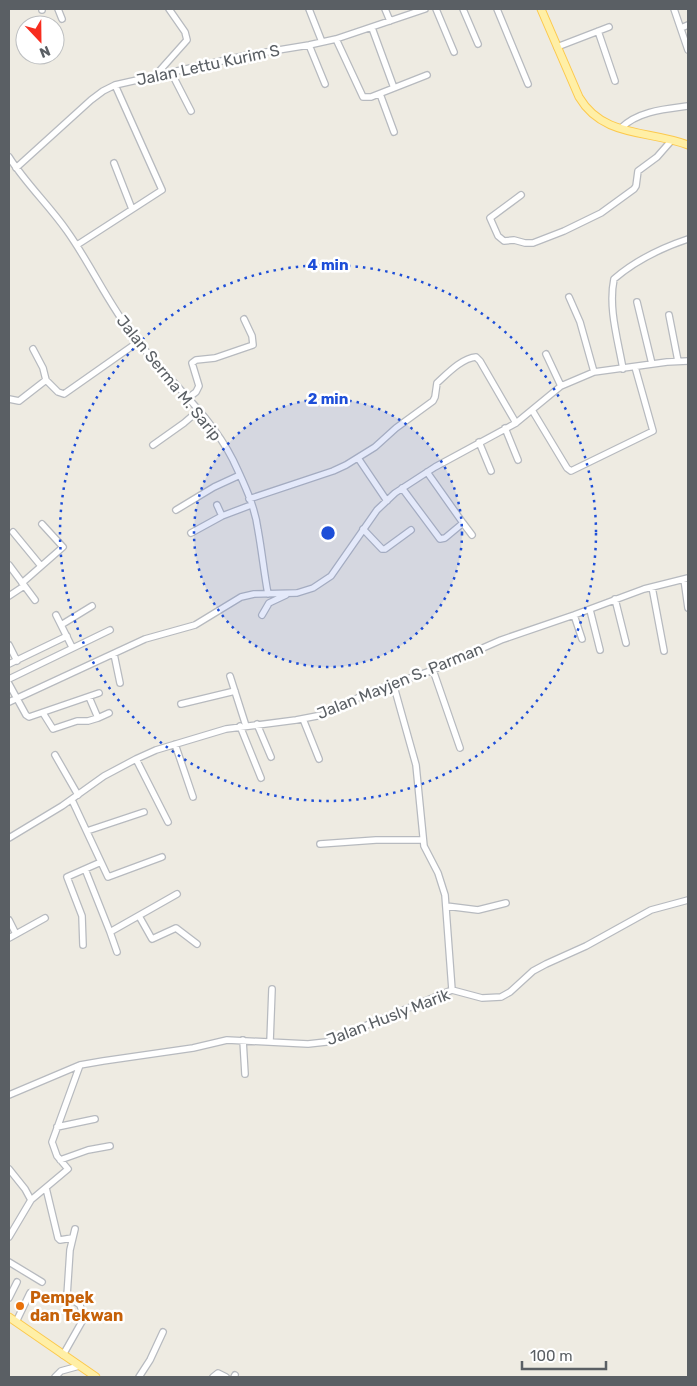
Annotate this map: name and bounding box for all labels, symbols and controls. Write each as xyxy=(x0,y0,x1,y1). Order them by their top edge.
north arrow xyxy=(15,15,65,65)
street label: Jalan Lettu Kurim S xyxy=(135,41,281,89)
text: N xyxy=(37,42,53,61)
text: 4 min xyxy=(307,256,349,274)
street label: Jalan Serma M. Sarip xyxy=(113,311,225,445)
text: 2 min xyxy=(308,390,348,408)
centre of rings xyxy=(319,524,337,542)
street label: Jalan Mayjen S. Parman xyxy=(314,639,486,723)
street label: Jalan Husly Marik xyxy=(324,984,453,1049)
place label: Pempek dan Tekwan xyxy=(30,1288,123,1325)
marker: Pempek dan Tekwan xyxy=(14,1300,26,1312)
scale bar xyxy=(522,1338,606,1370)
text: 100 m xyxy=(530,1347,572,1365)

